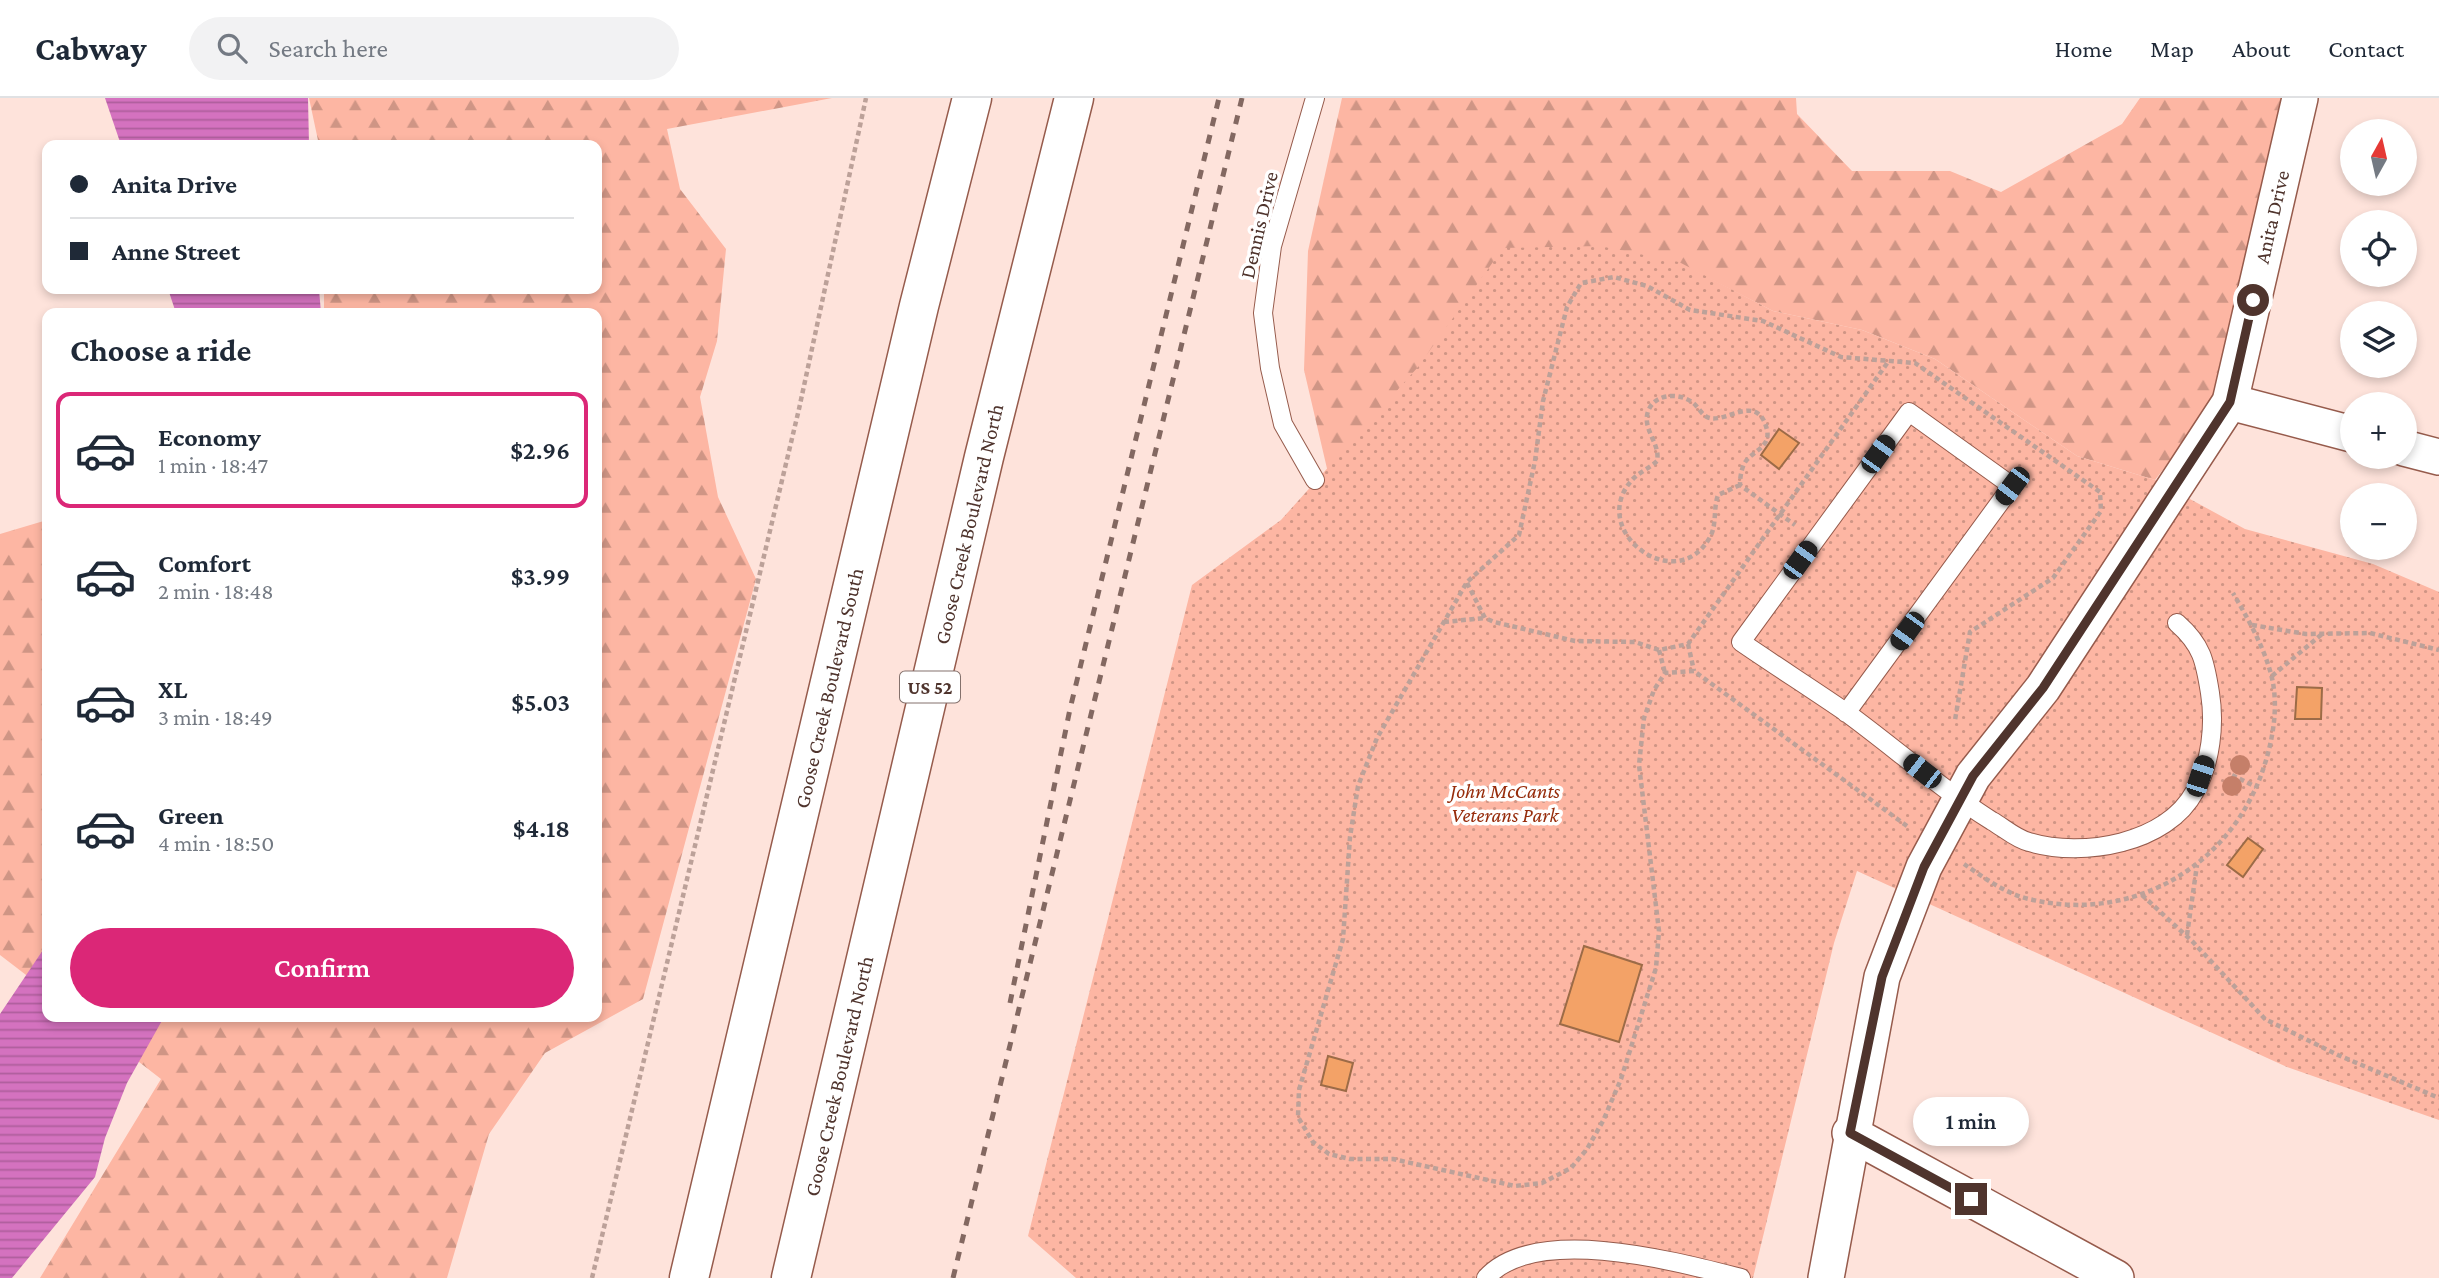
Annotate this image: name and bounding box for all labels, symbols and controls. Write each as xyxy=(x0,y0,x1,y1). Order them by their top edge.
search box xyxy=(189,17,679,80)
icon: search xyxy=(213,29,251,67)
text: Cabway xyxy=(35,30,147,67)
text: Search here xyxy=(269,34,388,63)
text: Home xyxy=(2055,35,2112,62)
text: Map xyxy=(2150,35,2194,62)
text: About xyxy=(2232,35,2290,62)
text: Contact xyxy=(2328,35,2404,62)
north arrow xyxy=(2340,119,2417,196)
map controls xyxy=(2340,119,2417,560)
street label: Anita Drive xyxy=(2250,168,2294,266)
street label: Dennis Drive xyxy=(1235,169,1283,281)
text: Anita Drive xyxy=(112,170,237,199)
button: locate xyxy=(2340,210,2417,287)
text: Anne Street xyxy=(112,237,240,266)
route start xyxy=(2237,284,2269,316)
button: layers xyxy=(2340,301,2417,378)
text: Choose a ride xyxy=(70,332,251,368)
button: + xyxy=(2340,392,2417,469)
street label: Goose Creek Boulevard North xyxy=(930,401,1008,647)
icon: car xyxy=(74,419,137,482)
text: Economy xyxy=(158,423,261,452)
car xyxy=(1858,431,1899,477)
text: $2.96 xyxy=(510,436,570,465)
text: 1 min · 18:47 xyxy=(158,452,268,478)
car xyxy=(1991,463,2034,509)
button: − xyxy=(2340,483,2417,560)
car xyxy=(1780,537,1821,583)
icon: car xyxy=(74,545,137,608)
text: Comfort xyxy=(158,549,251,578)
text: $3.99 xyxy=(511,562,570,591)
street label: Goose Creek Boulevard South xyxy=(790,565,868,811)
text: 2 min · 18:48 xyxy=(158,578,274,604)
car xyxy=(1887,608,1928,654)
icon: car xyxy=(74,671,137,734)
road number: US 52 xyxy=(900,672,960,702)
text: XL xyxy=(158,675,187,704)
text: $5.03 xyxy=(511,688,570,717)
text: 3 min · 18:49 xyxy=(158,704,273,730)
car xyxy=(1899,750,1946,792)
car xyxy=(2184,753,2217,799)
park label: John McCants Veterans Park xyxy=(1446,779,1561,827)
icon: car xyxy=(74,797,137,860)
text: Green xyxy=(158,801,224,830)
text: $4.18 xyxy=(513,814,570,843)
text: 4 min · 18:50 xyxy=(158,830,274,856)
button: Confirm xyxy=(70,928,574,1008)
street label: Goose Creek Boulevard North xyxy=(800,953,878,1199)
callout: 1 min xyxy=(1913,1098,2029,1146)
text: 1 min xyxy=(1945,1108,1997,1134)
route end xyxy=(1955,1183,1987,1215)

